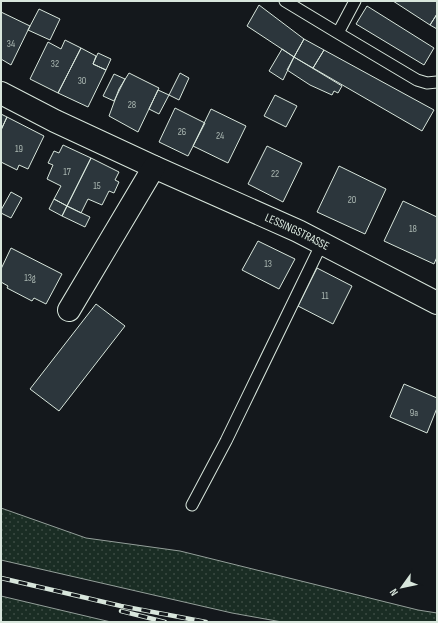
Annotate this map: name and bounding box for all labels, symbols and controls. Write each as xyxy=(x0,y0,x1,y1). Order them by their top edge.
house number: 34 xyxy=(7,38,15,50)
house number: 32 xyxy=(51,58,59,70)
house number: 30 xyxy=(78,75,86,87)
house number: 28 xyxy=(128,99,136,111)
house number: 26 xyxy=(178,126,186,138)
house number: 24 xyxy=(216,130,224,142)
house number: 19 xyxy=(15,143,23,155)
house number: 17 xyxy=(63,166,71,178)
house number: 22 xyxy=(271,168,279,180)
house number: 15 xyxy=(93,180,101,192)
house number: 20 xyxy=(348,194,356,206)
street label: LESSINGSTRASSE xyxy=(263,210,332,253)
house number: 18 xyxy=(409,223,417,235)
house number: 13 xyxy=(264,258,272,270)
house number: 13g xyxy=(24,272,36,284)
house number: 11 xyxy=(322,290,329,302)
house number: 9a xyxy=(410,407,418,419)
north arrow xyxy=(382,567,422,607)
text: N xyxy=(387,586,401,598)

